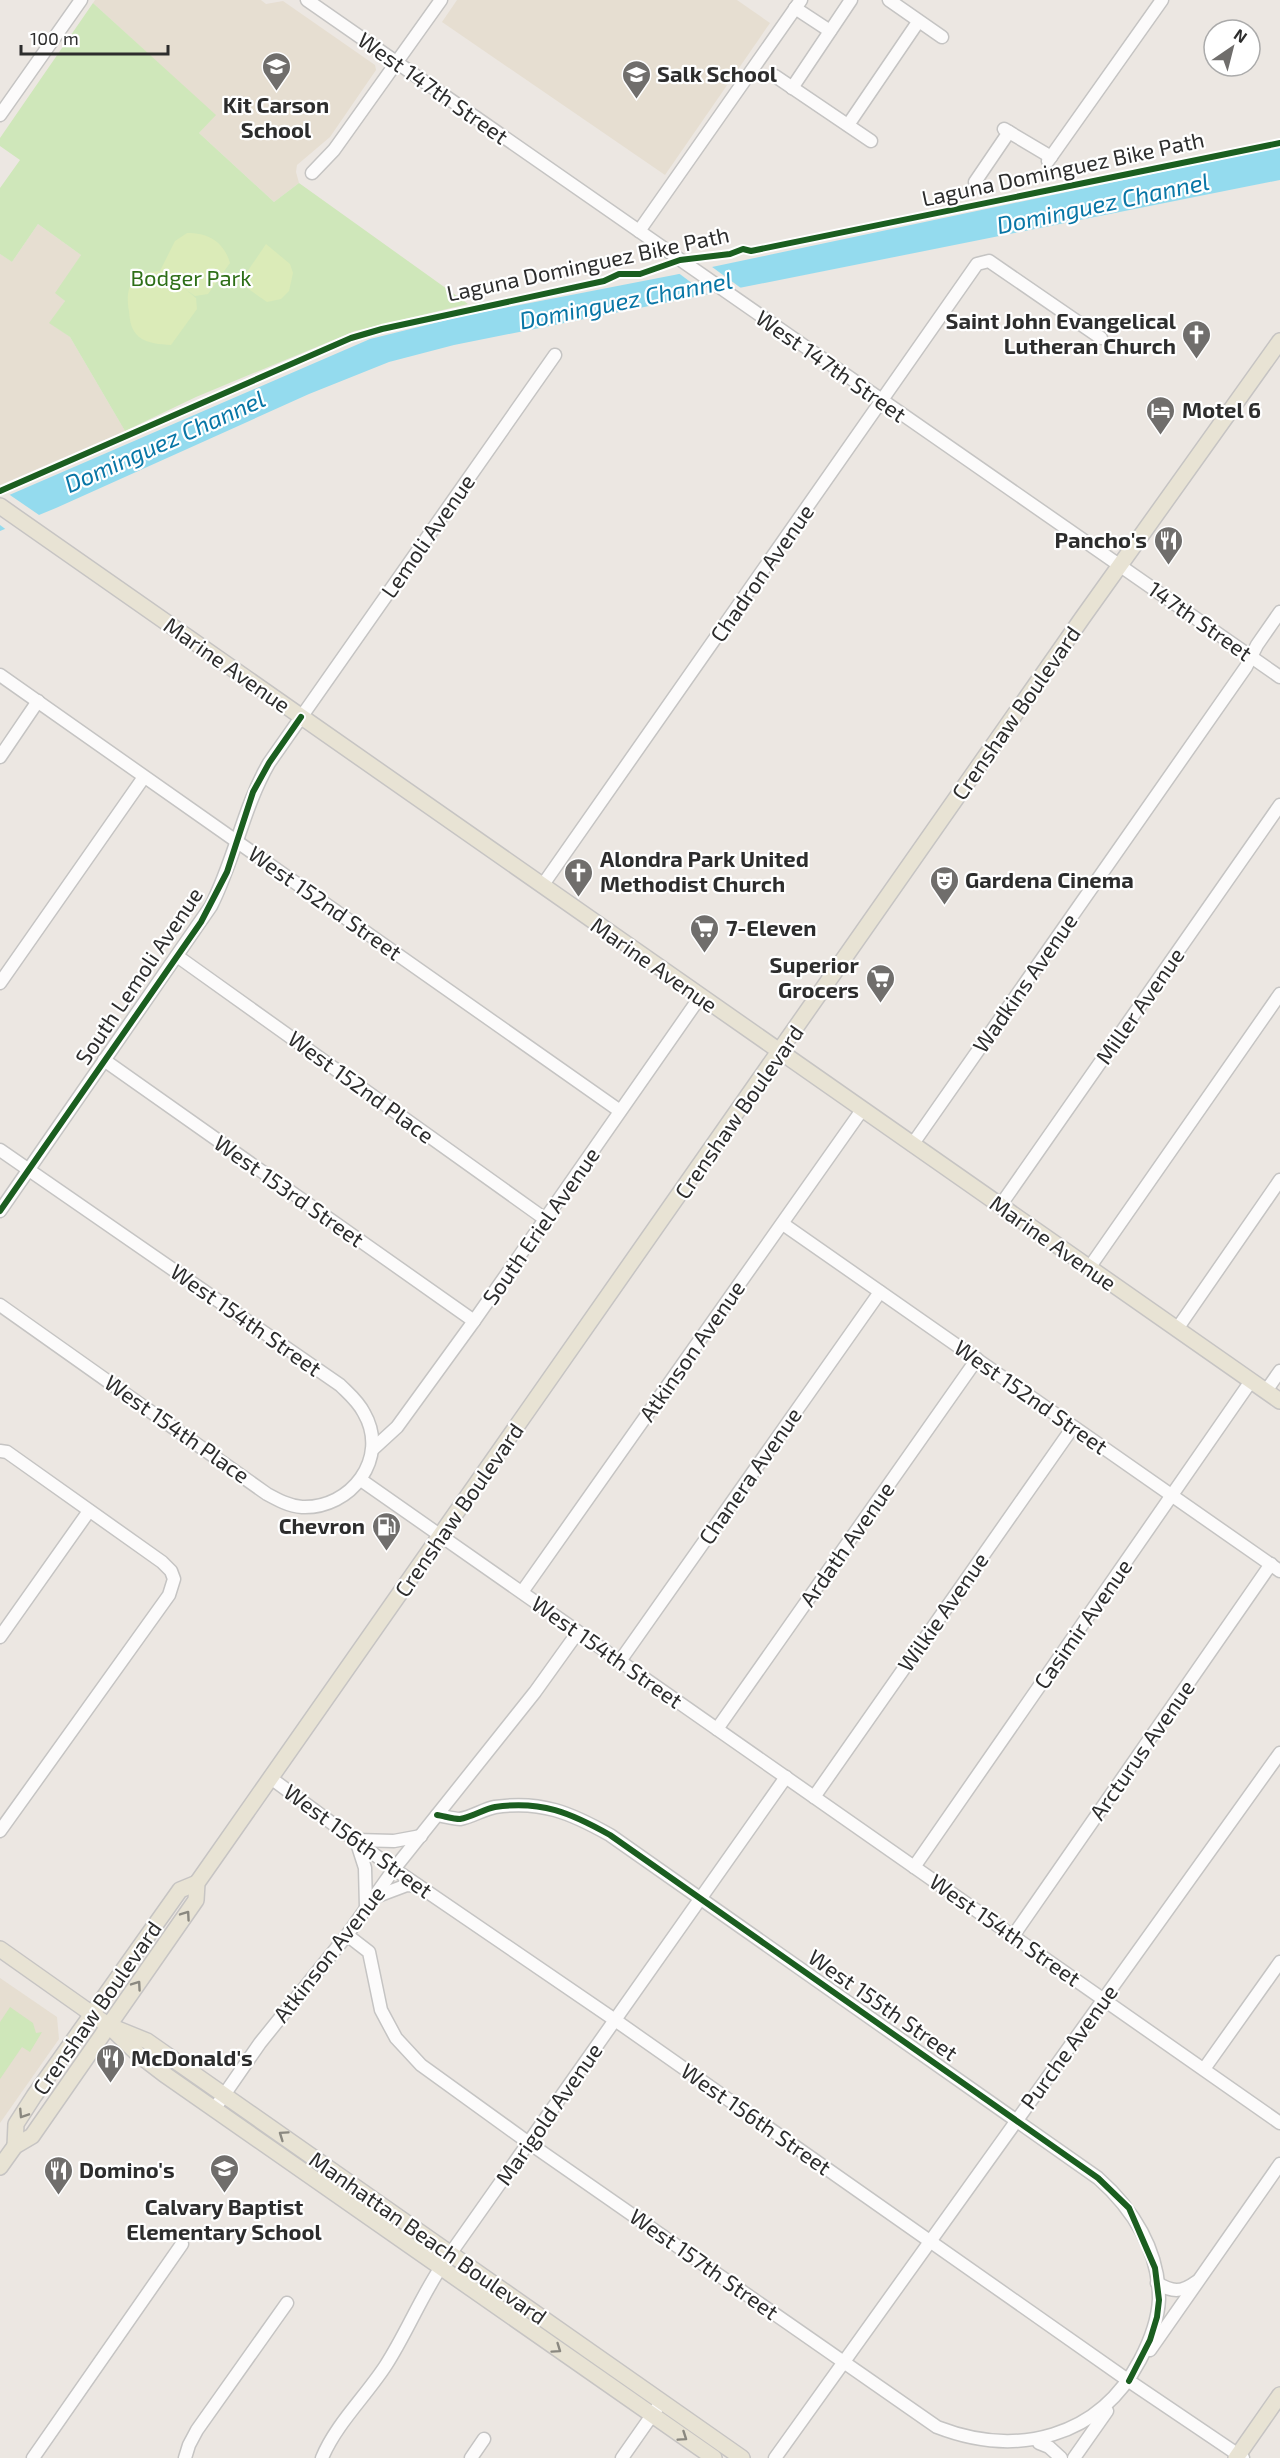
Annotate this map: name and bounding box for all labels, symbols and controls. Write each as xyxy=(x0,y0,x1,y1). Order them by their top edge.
scale bar xyxy=(21,18,168,56)
north arrow xyxy=(1202,18,1262,78)
text: N xyxy=(1231,24,1251,46)
street label: West 147th Street xyxy=(353,26,514,149)
text: 100 m xyxy=(30,27,79,49)
school or university icon: Kit Carson School xyxy=(260,50,292,92)
school or university icon: Salk School xyxy=(620,58,652,100)
place label: Salk School xyxy=(657,60,778,86)
place label: Kit Carson School xyxy=(223,91,329,142)
street label: Laguna Dominguez Bike Path xyxy=(919,125,1206,211)
water label: Dominguez Channel xyxy=(994,166,1212,239)
street label: Laguna Dominguez Bike Path xyxy=(444,220,731,306)
park label: Bodger Park xyxy=(130,264,252,290)
water label: Dominguez Channel xyxy=(517,265,735,334)
street label: West 147th Street xyxy=(751,304,912,427)
place label: Saint John Evangelical Lutheran Church xyxy=(945,307,1177,358)
church icon: Saint John Evangelical Lutheran Church xyxy=(1181,318,1213,360)
water label: Dominguez Channel xyxy=(59,383,269,498)
hotel icon: Motel 6 xyxy=(1145,394,1177,436)
place label: Motel 6 xyxy=(1182,396,1261,422)
street label: Lemoli Avenue xyxy=(375,469,479,602)
street label: Chadron Avenue xyxy=(704,499,818,646)
restaurant icon: Pancho's xyxy=(1152,524,1184,566)
place label: Pancho's xyxy=(1054,526,1147,552)
street label: 147th Street xyxy=(1144,575,1257,665)
street label: Marine Avenue xyxy=(159,611,296,717)
street label: Crenshaw Boulevard xyxy=(945,621,1085,804)
street label: West 152nd Street xyxy=(244,840,407,965)
place label: Alondra Park United Methodist Church xyxy=(600,845,809,896)
church icon: Alondra Park United Methodist Church xyxy=(563,856,595,898)
theatre icon: Gardena Cinema xyxy=(928,864,960,906)
place label: Gardena Cinema xyxy=(965,866,1134,892)
street label: South Lemoli Avenue xyxy=(69,882,207,1069)
street label: Wadkins Avenue xyxy=(966,908,1082,1057)
street label: Marine Avenue xyxy=(586,911,723,1017)
supermarket icon: 7-Eleven xyxy=(689,912,721,954)
place label: 7-Eleven xyxy=(726,914,816,940)
street label: Miller Avenue xyxy=(1090,942,1189,1069)
place label: Superior Grocers xyxy=(770,951,860,1002)
supermarket icon: Superior Grocers xyxy=(864,962,896,1004)
street label: Crenshaw Boulevard xyxy=(668,1020,808,1203)
street label: West 152nd Place xyxy=(284,1025,440,1148)
street label: West 153rd Street xyxy=(210,1129,369,1252)
street label: South Eriel Avenue xyxy=(476,1142,604,1309)
street label: Marine Avenue xyxy=(985,1189,1122,1295)
street label: West 154th Street xyxy=(166,1257,327,1381)
street label: Atkinson Avenue xyxy=(633,1275,749,1426)
street label: West 152nd Street xyxy=(950,1334,1113,1459)
street label: West 154th Place xyxy=(100,1369,255,1488)
street label: Chanera Avenue xyxy=(692,1402,806,1549)
street label: Crenshaw Boulevard xyxy=(388,1418,528,1601)
street label: Ardath Avenue xyxy=(794,1476,899,1611)
fuel station icon: Chevron xyxy=(370,1510,402,1552)
place label: Chevron xyxy=(279,1512,365,1538)
street label: Wilkie Avenue xyxy=(892,1547,993,1676)
street label: Casimir Avenue xyxy=(1028,1554,1137,1693)
street label: West 154th Street xyxy=(527,1589,688,1713)
street label: Arcturus Avenue xyxy=(1083,1675,1199,1824)
street label: West 156th Street xyxy=(279,1778,438,1903)
street label: West 154th Street xyxy=(925,1867,1086,1991)
street label: Atkinson Avenue xyxy=(267,1880,390,2027)
one-way arrow xyxy=(179,1911,190,1922)
street label: Crenshaw Boulevard xyxy=(26,1916,166,2099)
street label: West 155th Street xyxy=(804,1943,963,2065)
street label: Purche Avenue xyxy=(1014,1979,1122,2114)
one-way arrow xyxy=(130,1981,141,1992)
street label: Marigold Avenue xyxy=(489,2037,607,2190)
restaurant icon: McDonald's xyxy=(94,2042,126,2084)
place label: McDonald's xyxy=(131,2044,253,2070)
street label: West 156th Street xyxy=(677,2057,837,2180)
one-way arrow xyxy=(19,2108,31,2118)
one-way arrow xyxy=(278,2131,289,2142)
street label: Manhattan Beach Boulevard xyxy=(305,2145,552,2329)
school or university icon: Calvary Baptist Elementary School xyxy=(208,2152,240,2194)
restaurant icon: Domino's xyxy=(42,2154,74,2196)
place label: Domino's xyxy=(79,2156,175,2182)
place label: Calvary Baptist Elementary School xyxy=(126,2193,323,2245)
street label: West 157th Street xyxy=(625,2202,784,2324)
one-way arrow xyxy=(551,2342,562,2353)
one-way arrow xyxy=(677,2429,687,2441)

